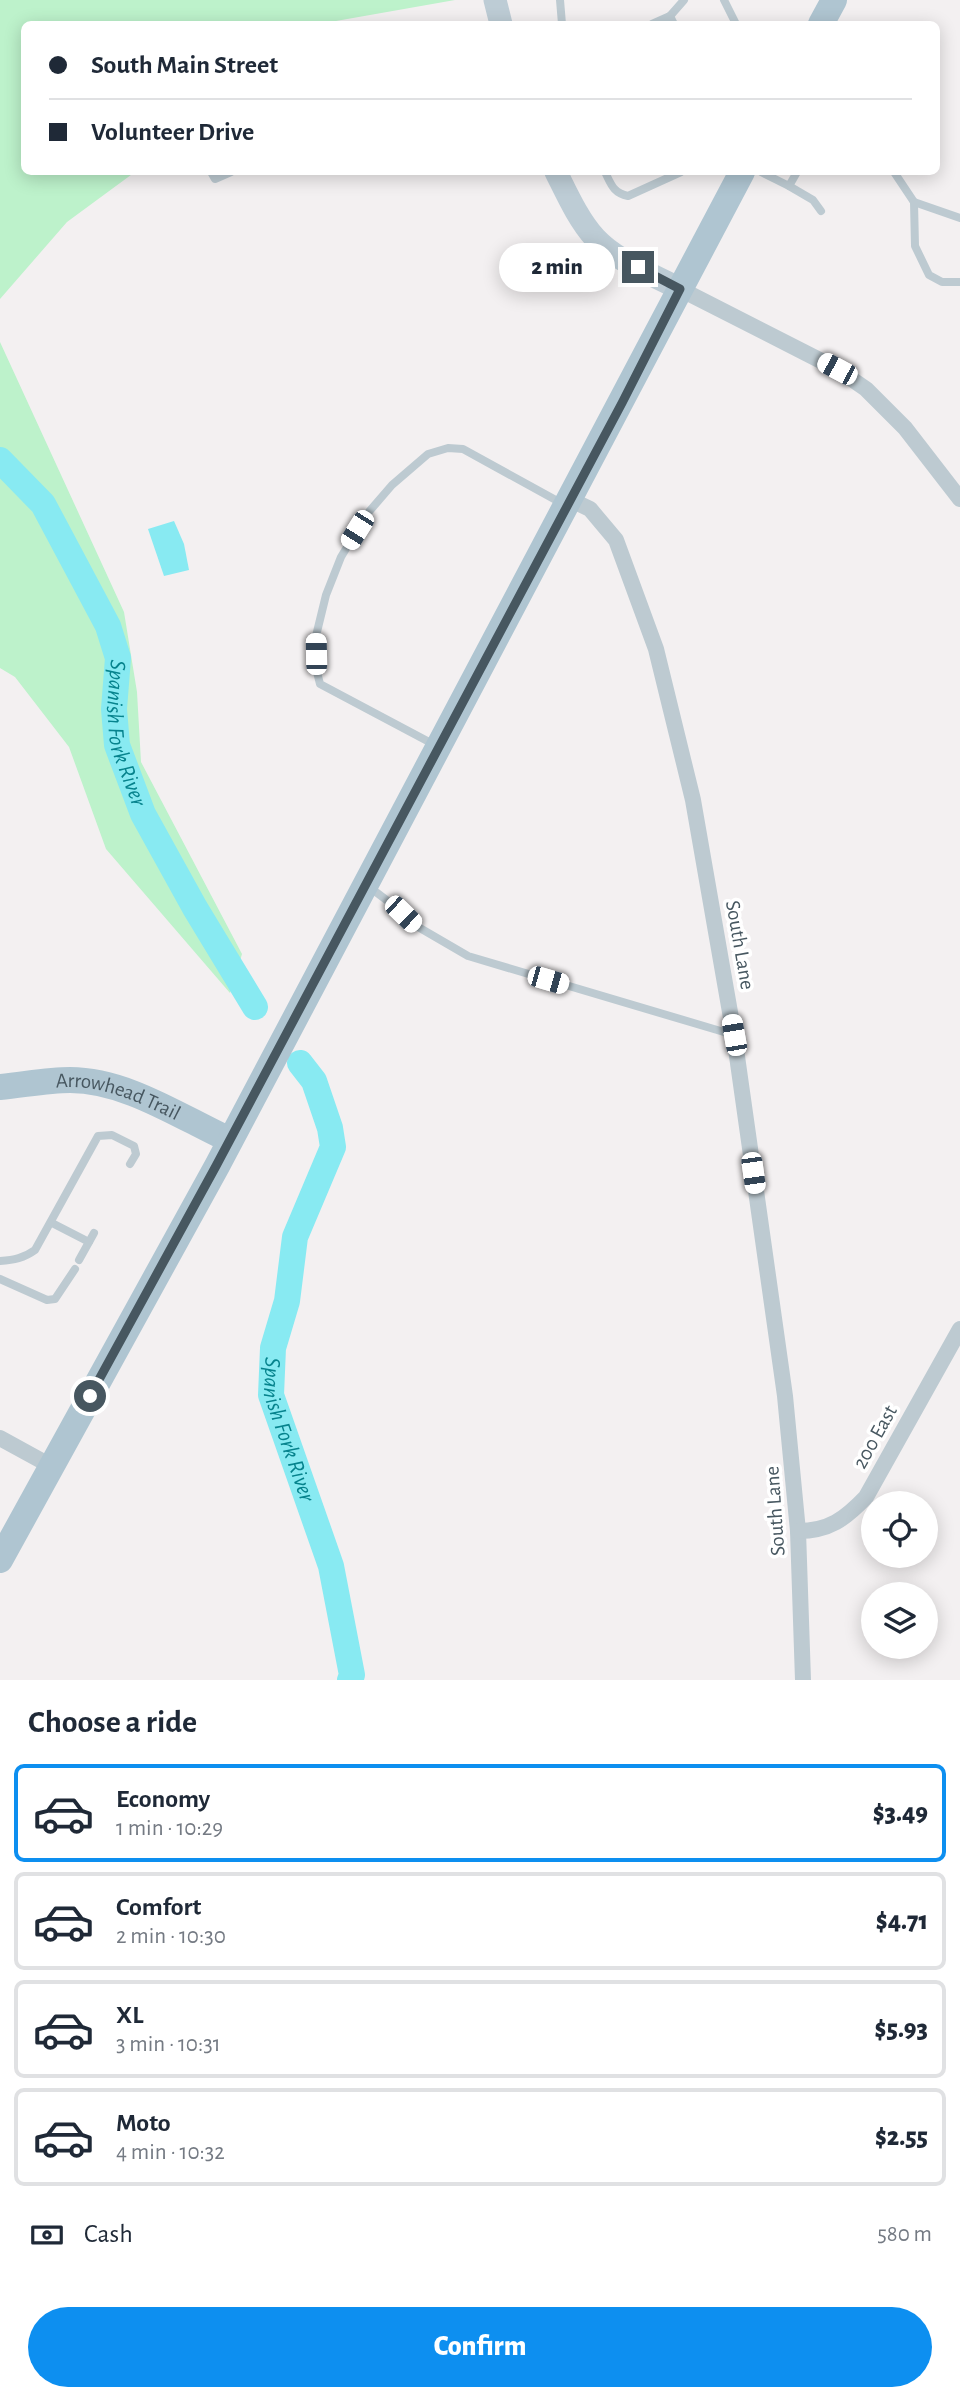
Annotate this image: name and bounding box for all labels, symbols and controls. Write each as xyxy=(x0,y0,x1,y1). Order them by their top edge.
text: South Main Street xyxy=(91,52,278,78)
text: Volunteer Drive xyxy=(91,119,254,145)
callout: 2 min xyxy=(498,243,614,292)
route end xyxy=(622,251,654,283)
text: 2 min xyxy=(531,256,583,279)
car xyxy=(814,350,861,388)
car xyxy=(337,507,378,553)
car xyxy=(306,633,327,675)
water label: Spanish Fork River xyxy=(102,659,151,810)
car xyxy=(381,892,426,936)
street label: South Lane xyxy=(722,899,758,991)
car xyxy=(525,964,572,996)
car xyxy=(721,1012,748,1058)
street label: Arrowhead Trail xyxy=(55,1069,184,1124)
car xyxy=(740,1151,767,1195)
water label: Spanish Fork River xyxy=(259,1357,319,1505)
route start xyxy=(74,1380,106,1412)
street label: 200 East xyxy=(849,1401,901,1472)
street label: South Lane xyxy=(761,1465,789,1557)
map controls xyxy=(861,1491,938,1659)
button: locate xyxy=(861,1491,938,1568)
button: layers xyxy=(861,1582,938,1659)
text: Choose a ride xyxy=(28,1706,197,1738)
icon: car xyxy=(32,1782,95,1845)
text: Economy xyxy=(116,1786,210,1812)
text: $3.49 xyxy=(873,1800,928,1826)
text: 1 min · 10:29 xyxy=(116,1817,223,1840)
icon: car xyxy=(32,1890,95,1953)
text: Comfort xyxy=(116,1894,201,1920)
text: $4.71 xyxy=(876,1908,928,1934)
text: 2 min · 10:30 xyxy=(116,1925,226,1948)
icon: car xyxy=(32,1998,95,2061)
text: XL xyxy=(116,2002,143,2028)
text: $5.93 xyxy=(875,2016,928,2042)
text: 3 min · 10:31 xyxy=(116,2033,221,2056)
icon: car xyxy=(32,2106,95,2169)
text: Moto xyxy=(116,2110,171,2136)
text: $2.55 xyxy=(875,2124,928,2150)
text: 4 min · 10:32 xyxy=(116,2141,225,2164)
icon: cash xyxy=(28,2216,66,2254)
text: Cash xyxy=(84,2221,133,2247)
text: 580 m xyxy=(877,2223,932,2246)
button: Confirm xyxy=(28,2307,932,2387)

